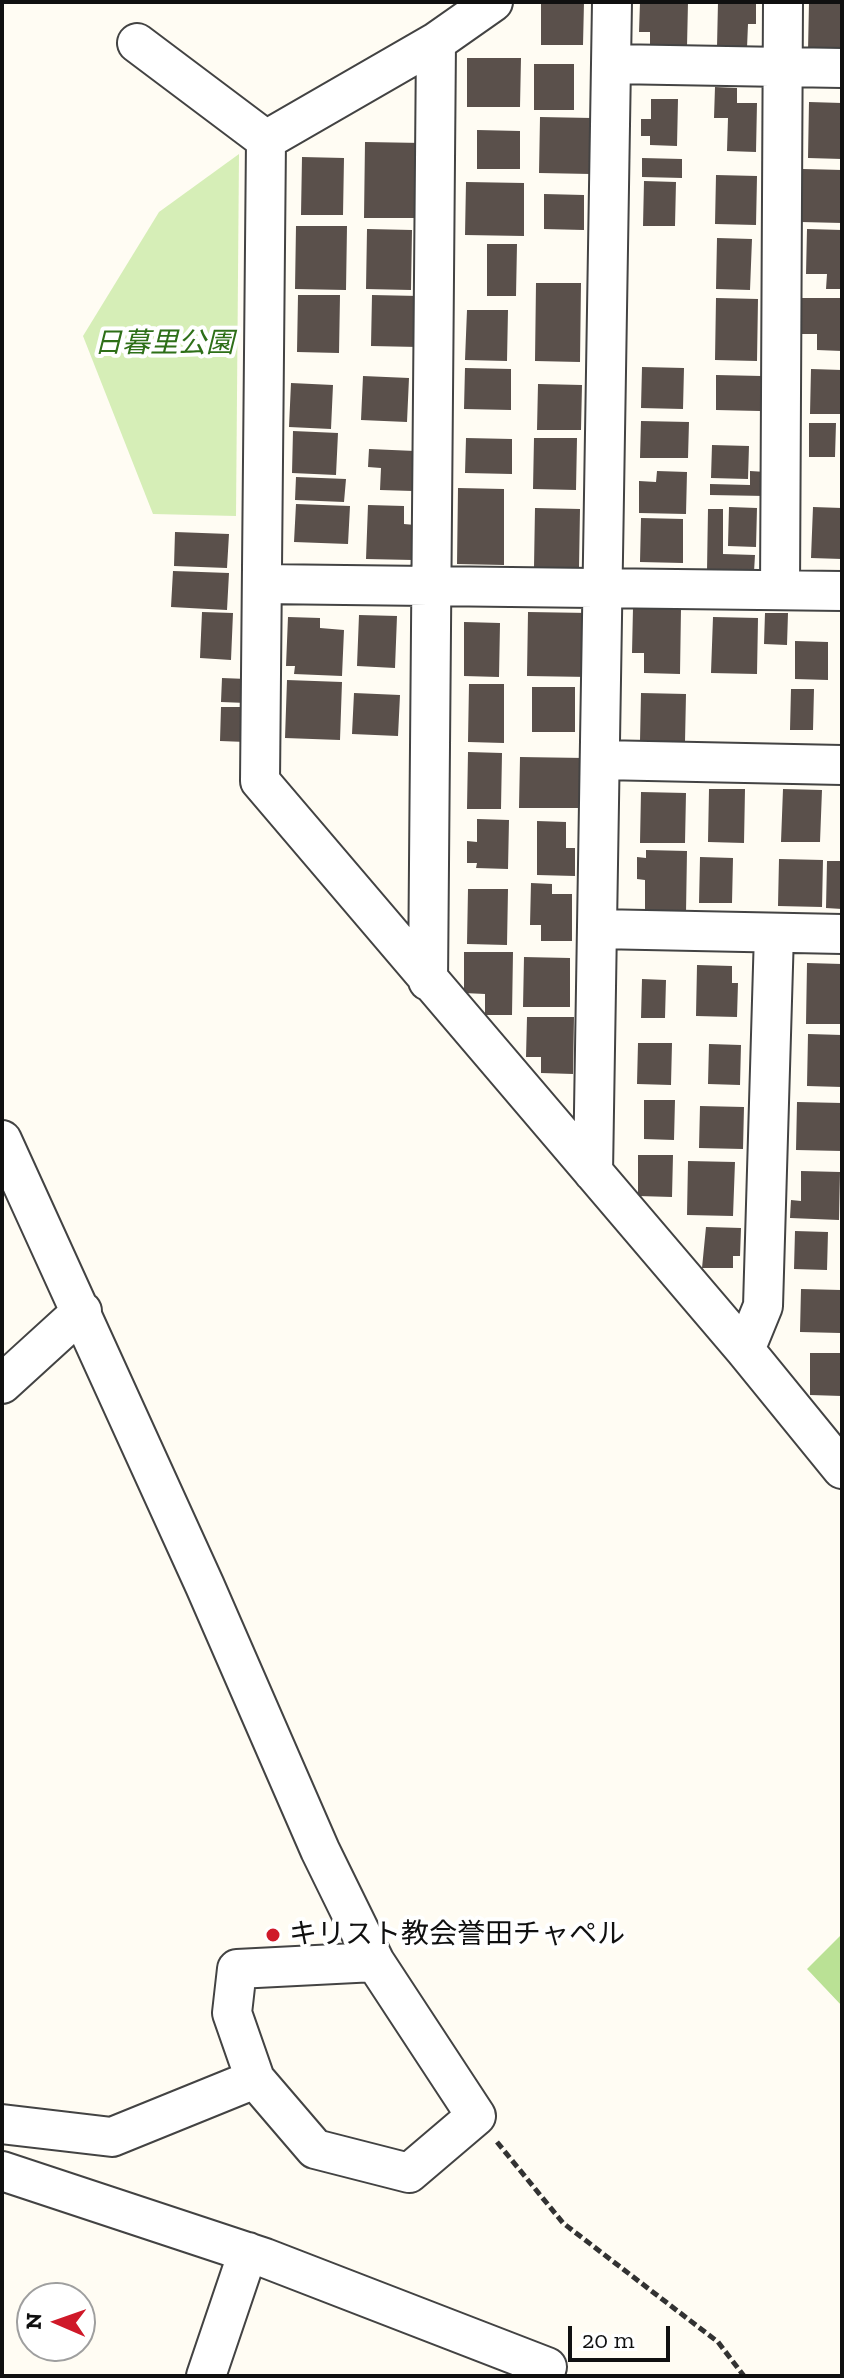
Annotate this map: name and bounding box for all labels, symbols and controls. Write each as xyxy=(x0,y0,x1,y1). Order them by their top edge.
park label: 日暮里公園 xyxy=(94,327,234,361)
place label: キリスト教会誉田チャペル xyxy=(289,1918,625,1952)
marker: キリスト教会誉田チャペル xyxy=(264,1926,282,1944)
north arrow xyxy=(16,2282,96,2362)
scale bar xyxy=(572,2310,674,2360)
text: N xyxy=(20,2312,47,2330)
text: 20 m xyxy=(582,2325,634,2354)

